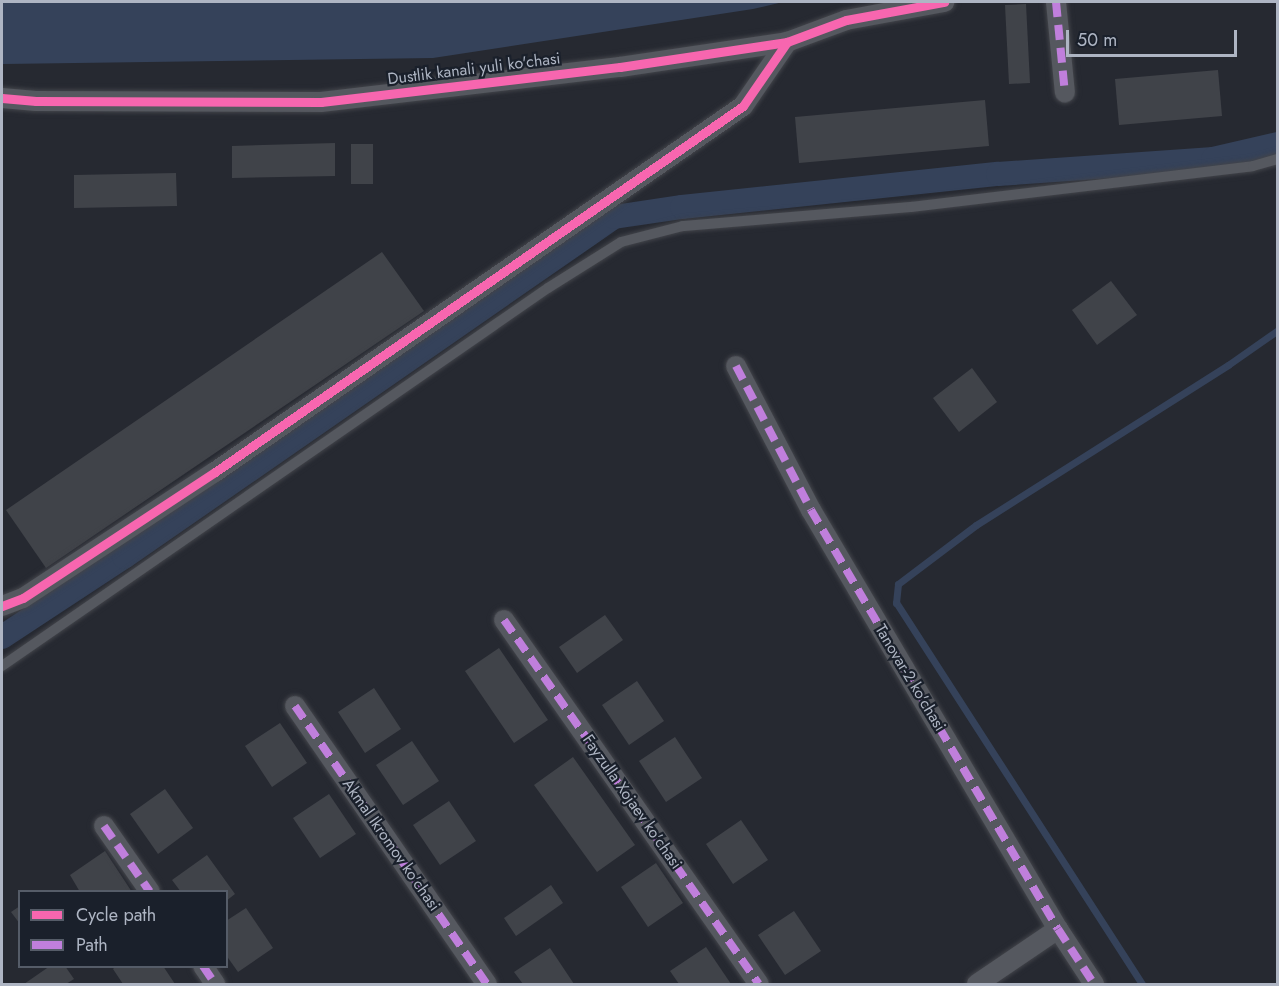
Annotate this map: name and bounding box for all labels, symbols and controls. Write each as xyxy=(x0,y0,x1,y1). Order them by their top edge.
scale bar xyxy=(1069,18,1240,56)
text: 50 m xyxy=(1077,27,1117,53)
street label: Dustlik kanali yuli ko'chasi xyxy=(386,49,562,89)
street label: Tanovar-2 ko'chasi xyxy=(871,621,949,735)
street label: Fayzulla Xojaev ko'chasi xyxy=(578,731,686,873)
street label: Akmal Ikromov ko'chasi xyxy=(338,775,444,915)
legend xyxy=(18,890,228,968)
text: Cycle path xyxy=(76,902,156,928)
text: Path xyxy=(76,932,108,958)

